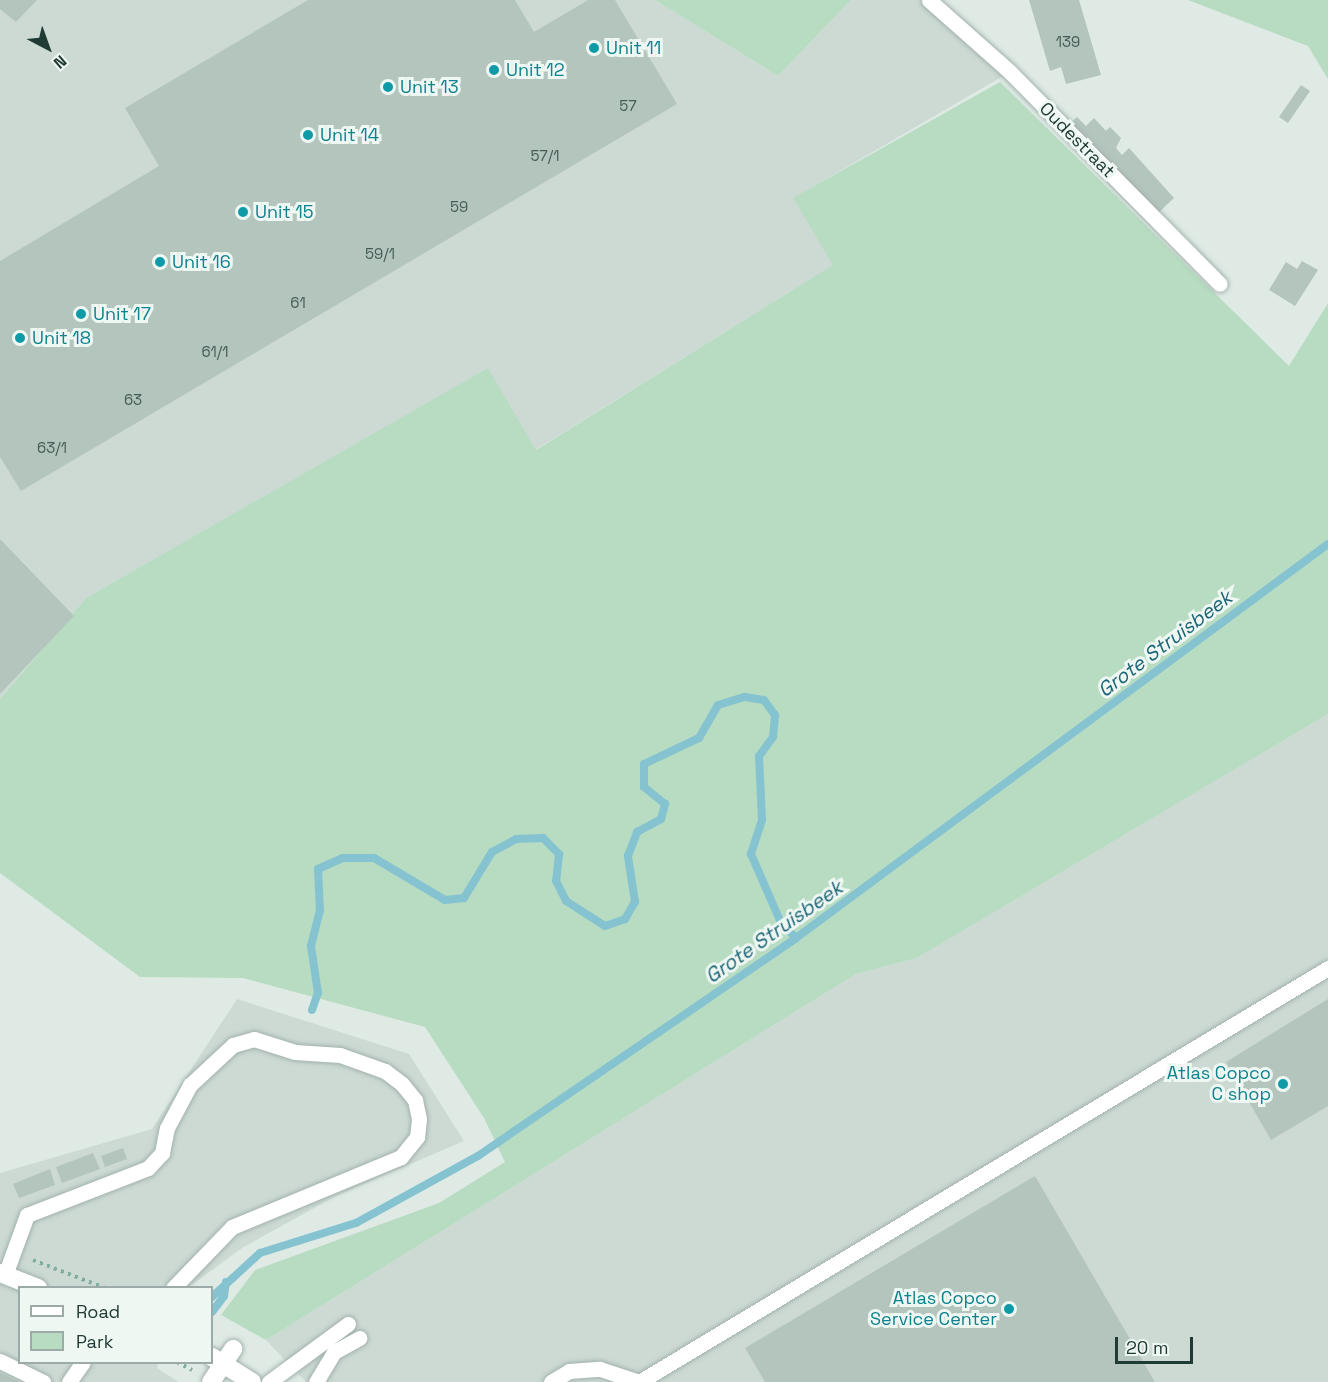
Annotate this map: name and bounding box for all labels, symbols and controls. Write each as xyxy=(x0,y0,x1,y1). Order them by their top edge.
north arrow xyxy=(18,18,78,78)
house number: 139 xyxy=(1056,33,1080,51)
place label: Unit 11 xyxy=(606,37,661,59)
marker: Unit 11 xyxy=(587,41,601,55)
text: N xyxy=(49,51,71,73)
place label: Unit 12 xyxy=(506,59,565,81)
marker: Unit 12 xyxy=(487,63,501,77)
place label: Unit 13 xyxy=(400,76,459,98)
marker: Unit 13 xyxy=(381,80,395,94)
house number: 57 xyxy=(619,97,637,115)
street label: Oudestraat xyxy=(1035,98,1119,182)
place label: Unit 14 xyxy=(320,124,379,146)
marker: Unit 14 xyxy=(301,128,315,142)
house number: 57/1 xyxy=(530,147,560,165)
house number: 59 xyxy=(450,198,468,216)
place label: Unit 15 xyxy=(255,201,314,223)
marker: Unit 15 xyxy=(236,205,250,219)
house number: 59/1 xyxy=(365,245,395,263)
place label: Unit 16 xyxy=(172,251,231,273)
marker: Unit 16 xyxy=(153,255,167,269)
house number: 61 xyxy=(290,294,306,312)
place label: Unit 17 xyxy=(93,303,151,325)
marker: Unit 17 xyxy=(74,307,88,321)
place label: Unit 18 xyxy=(32,327,91,349)
marker: Unit 18 xyxy=(13,331,27,345)
house number: 61/1 xyxy=(201,343,229,361)
house number: 63 xyxy=(124,391,142,409)
house number: 63/1 xyxy=(37,439,67,457)
water label: Grote Struisbeek xyxy=(1093,586,1237,702)
water label: Grote Struisbeek xyxy=(701,876,847,988)
place label: Atlas Copco C shop xyxy=(1167,1063,1271,1106)
marker: Atlas Copco C shop xyxy=(1276,1077,1290,1091)
legend xyxy=(18,1286,213,1364)
place label: Atlas Copco Service Center xyxy=(870,1288,997,1330)
text: Road xyxy=(76,1300,120,1323)
marker: Atlas Copco Service Center xyxy=(1002,1302,1016,1316)
scale bar xyxy=(1118,1325,1196,1363)
text: Park xyxy=(76,1330,113,1353)
text: 20 m xyxy=(1126,1336,1169,1359)

